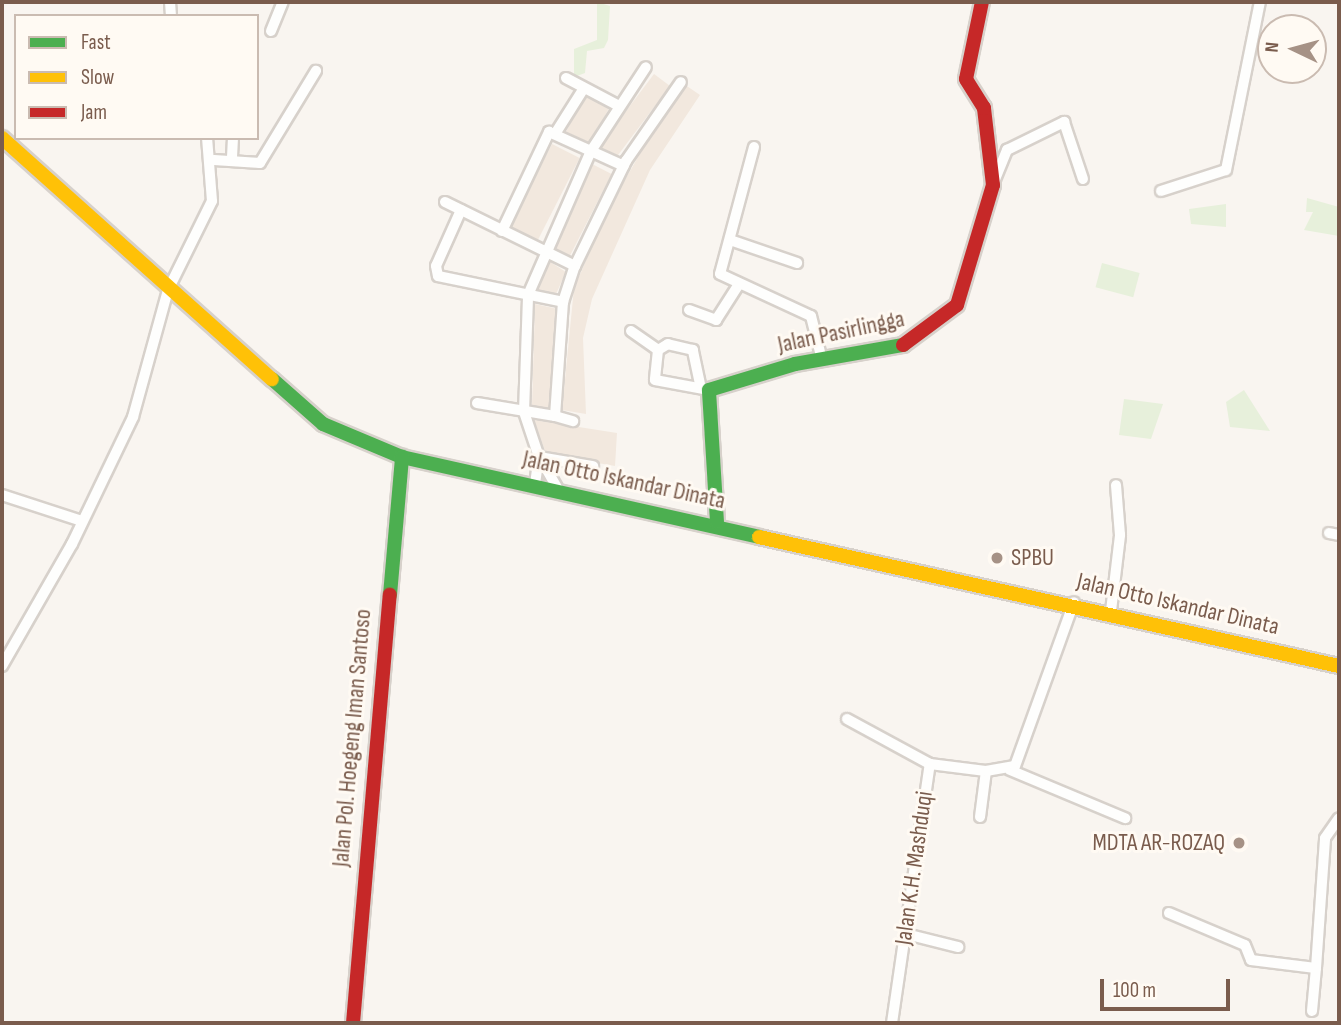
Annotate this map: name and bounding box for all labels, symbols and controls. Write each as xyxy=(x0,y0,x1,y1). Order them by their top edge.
legend xyxy=(14,14,259,140)
north arrow xyxy=(1257,14,1327,84)
text: Fast xyxy=(81,30,111,55)
text: N xyxy=(1261,41,1284,53)
text: Slow xyxy=(81,65,114,90)
text: Jam xyxy=(81,100,107,125)
street label: Jalan Pasirlingga xyxy=(775,305,907,359)
street label: Jalan Otto Iskandar Dinata xyxy=(520,444,728,516)
place label: SPBU xyxy=(1011,544,1054,572)
marker: SPBU xyxy=(989,550,1005,566)
street label: Jalan Otto Iskandar Dinata xyxy=(1074,567,1282,641)
street label: Jalan Pol. Hoegeng Iman Santoso xyxy=(326,608,378,868)
street label: Jalan K.H. Mashduqi xyxy=(889,789,939,947)
place label: MDTA AR-ROZAQ xyxy=(1093,829,1225,857)
marker: MDTA AR-ROZAQ xyxy=(1231,835,1247,851)
scale bar xyxy=(1103,965,1232,1009)
text: 100 m xyxy=(1113,978,1156,1003)

